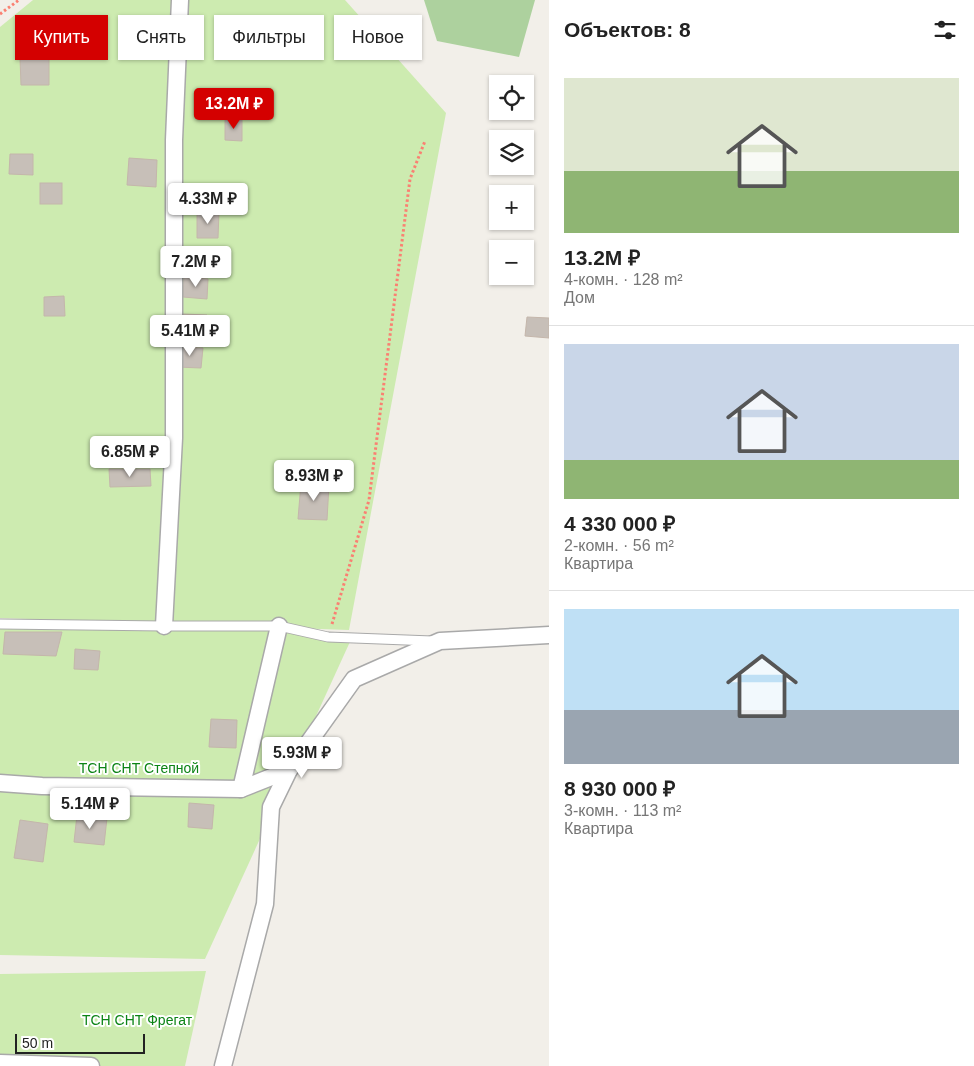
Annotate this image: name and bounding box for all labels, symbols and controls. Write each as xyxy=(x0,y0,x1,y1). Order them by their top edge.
chip: Купить xyxy=(15,15,108,60)
chip: Снять xyxy=(118,15,204,60)
chip: Фильтры xyxy=(214,15,324,60)
chip: Новое xyxy=(334,15,422,60)
icon: filters xyxy=(931,16,959,44)
text: Объектов: 8 xyxy=(564,18,691,41)
map controls xyxy=(489,75,534,285)
button: locate xyxy=(489,75,534,120)
pin: 13.2M ₽ xyxy=(188,88,280,130)
text: 13.2M ₽ xyxy=(205,95,263,112)
icon: home xyxy=(717,111,807,201)
button: layers xyxy=(489,130,534,175)
pin: 4.33M ₽ xyxy=(162,182,254,225)
button: + xyxy=(489,185,534,230)
text: 4.33M ₽ xyxy=(179,190,237,207)
button: − xyxy=(489,240,534,285)
pin: 7.2M ₽ xyxy=(155,246,237,288)
text: 13.2M ₽ xyxy=(564,246,640,269)
text: 7.2M ₽ xyxy=(171,253,221,270)
text: 4-комн. · 128 m² xyxy=(564,271,683,288)
text: Дом xyxy=(564,289,595,306)
pin: 5.41M ₽ xyxy=(144,314,236,357)
text: 5.41M ₽ xyxy=(161,322,219,339)
icon: home xyxy=(717,376,807,466)
pin: 6.85M ₽ xyxy=(84,436,176,478)
text: 6.85M ₽ xyxy=(101,443,159,460)
pin: 8.93M ₽ xyxy=(268,460,360,502)
text: 8.93M ₽ xyxy=(285,467,343,484)
text: 4 330 000 ₽ xyxy=(564,512,675,535)
text: 2-комн. · 56 m² xyxy=(564,537,674,554)
text: Квартира xyxy=(564,555,633,572)
icon: home xyxy=(717,641,807,731)
pin: 5.93M ₽ xyxy=(256,736,348,779)
text: 5.93M ₽ xyxy=(273,744,331,761)
park label: ТСН СНТ Степной xyxy=(79,760,199,776)
text: 8 930 000 ₽ xyxy=(564,777,675,800)
pin: 5.14M ₽ xyxy=(44,788,136,830)
text: 5.14M ₽ xyxy=(61,795,119,812)
text: 3-комн. · 113 m² xyxy=(564,802,681,819)
text: Квартира xyxy=(564,820,633,837)
park label: ТСН СНТ Фрегат xyxy=(82,1012,193,1028)
scale bar xyxy=(15,1031,145,1054)
text: 50 m xyxy=(22,1035,53,1051)

